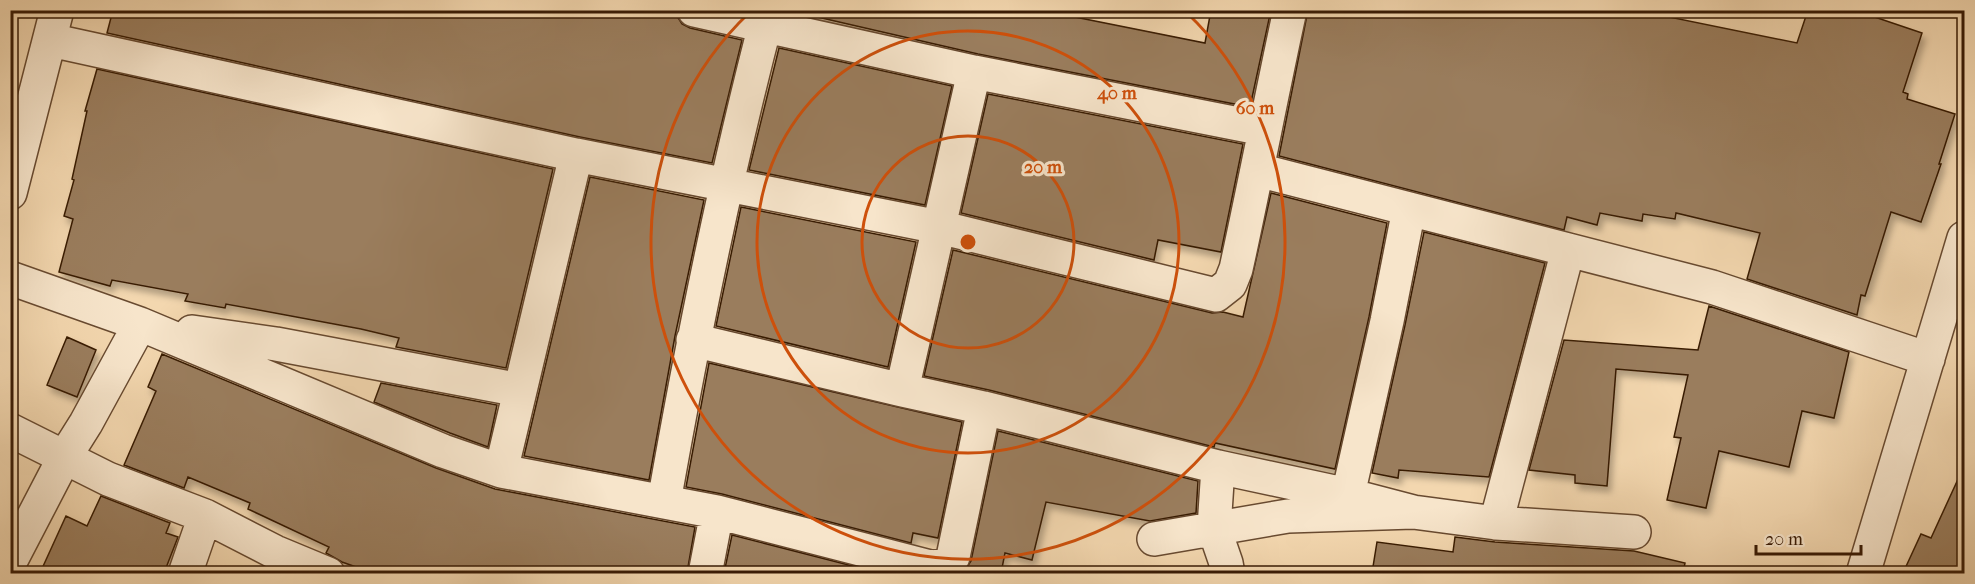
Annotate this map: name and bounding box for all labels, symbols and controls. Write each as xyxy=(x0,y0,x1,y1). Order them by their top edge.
text: 40 m xyxy=(1096,83,1138,104)
text: 60 m xyxy=(1236,98,1275,119)
text: 20 m xyxy=(1024,157,1063,178)
centre of rings xyxy=(958,232,978,252)
scale bar xyxy=(1756,518,1861,556)
text: 20 m xyxy=(1765,529,1803,550)

